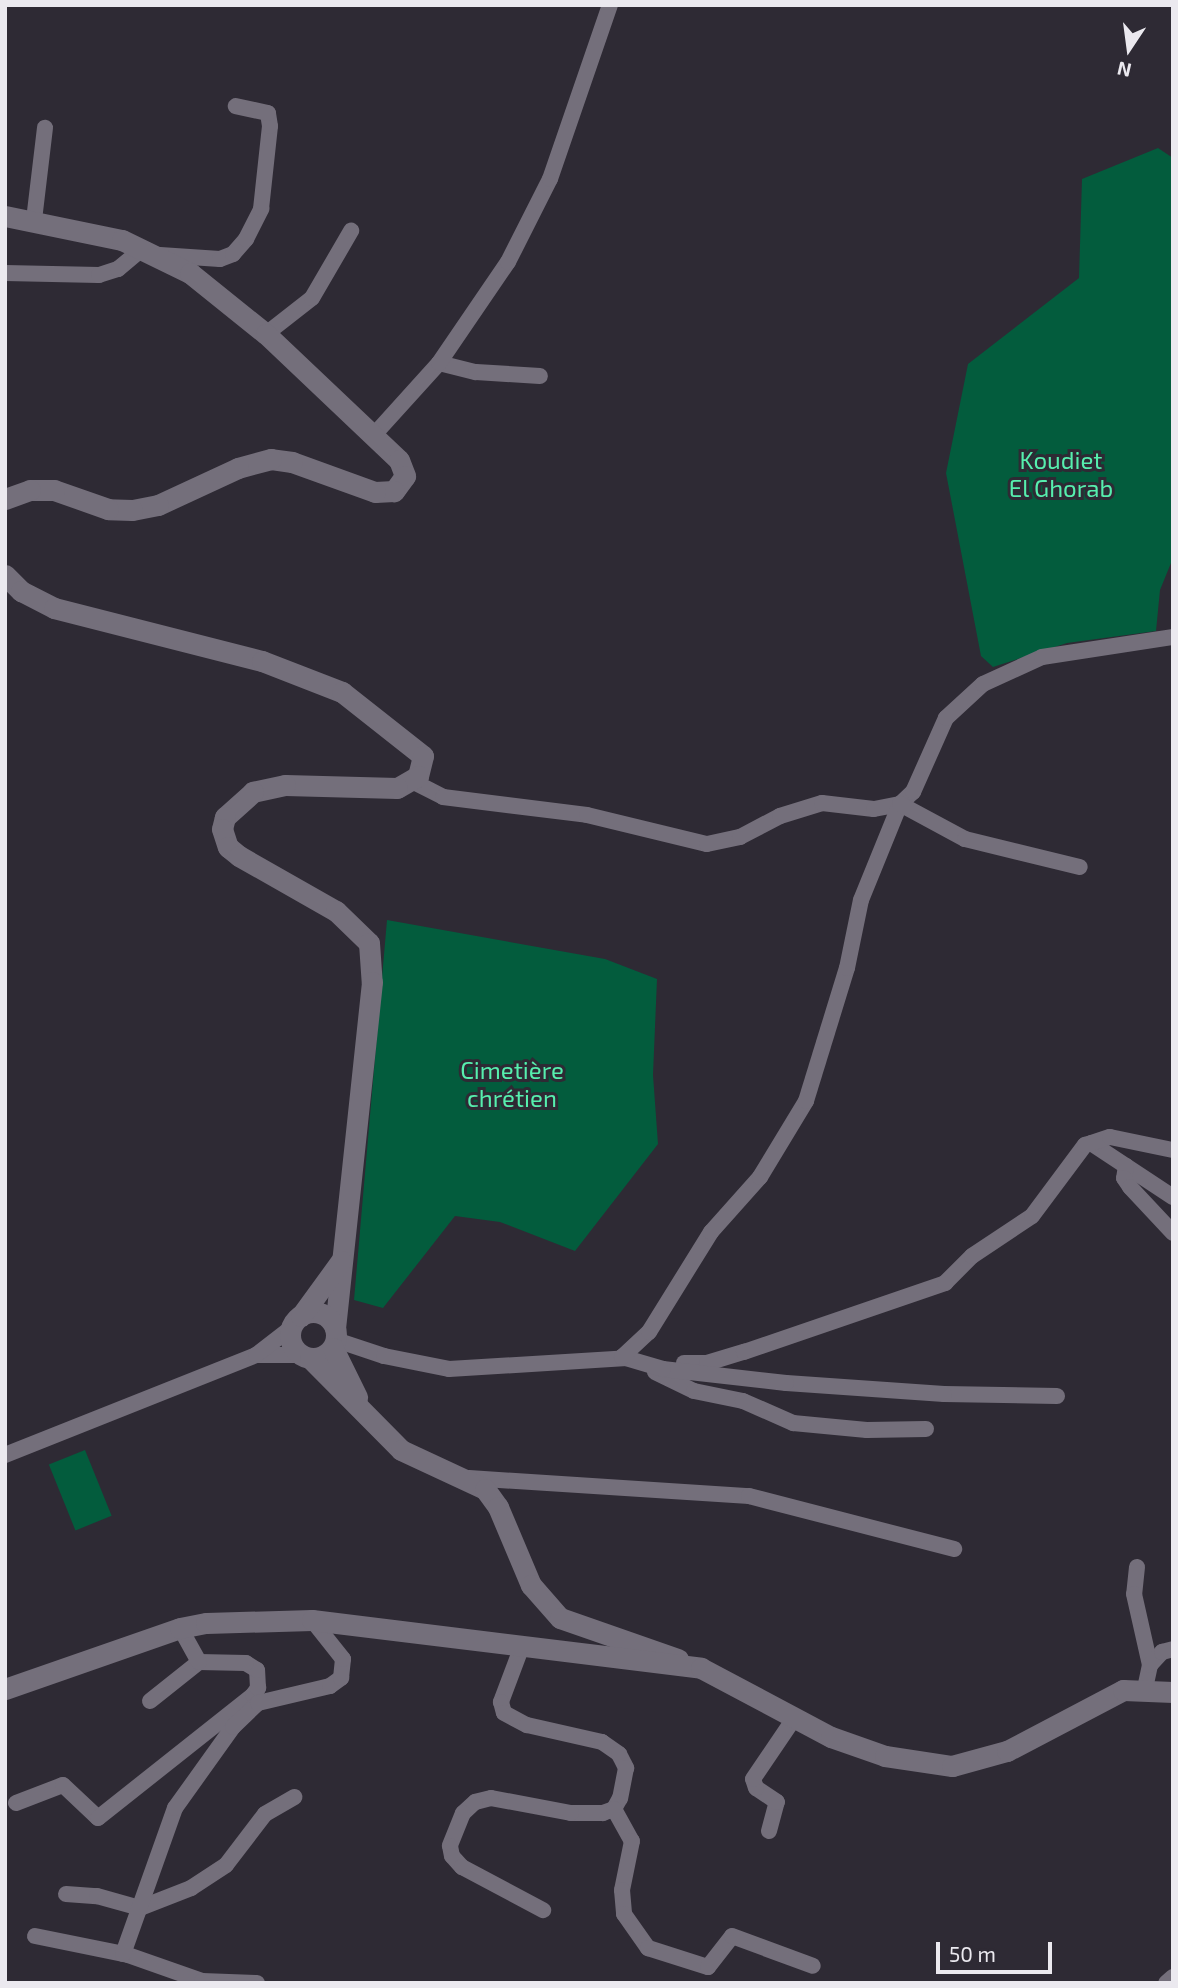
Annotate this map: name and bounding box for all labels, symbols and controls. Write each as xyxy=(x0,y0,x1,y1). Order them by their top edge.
north arrow xyxy=(1094,14,1164,84)
text: N xyxy=(1115,57,1133,83)
park label: Koudiet El Ghorab xyxy=(1008,446,1114,502)
park label: Cimetière chrétien xyxy=(460,1056,564,1112)
scale bar xyxy=(940,1928,1056,1972)
text: 50 m xyxy=(949,1941,996,1966)

